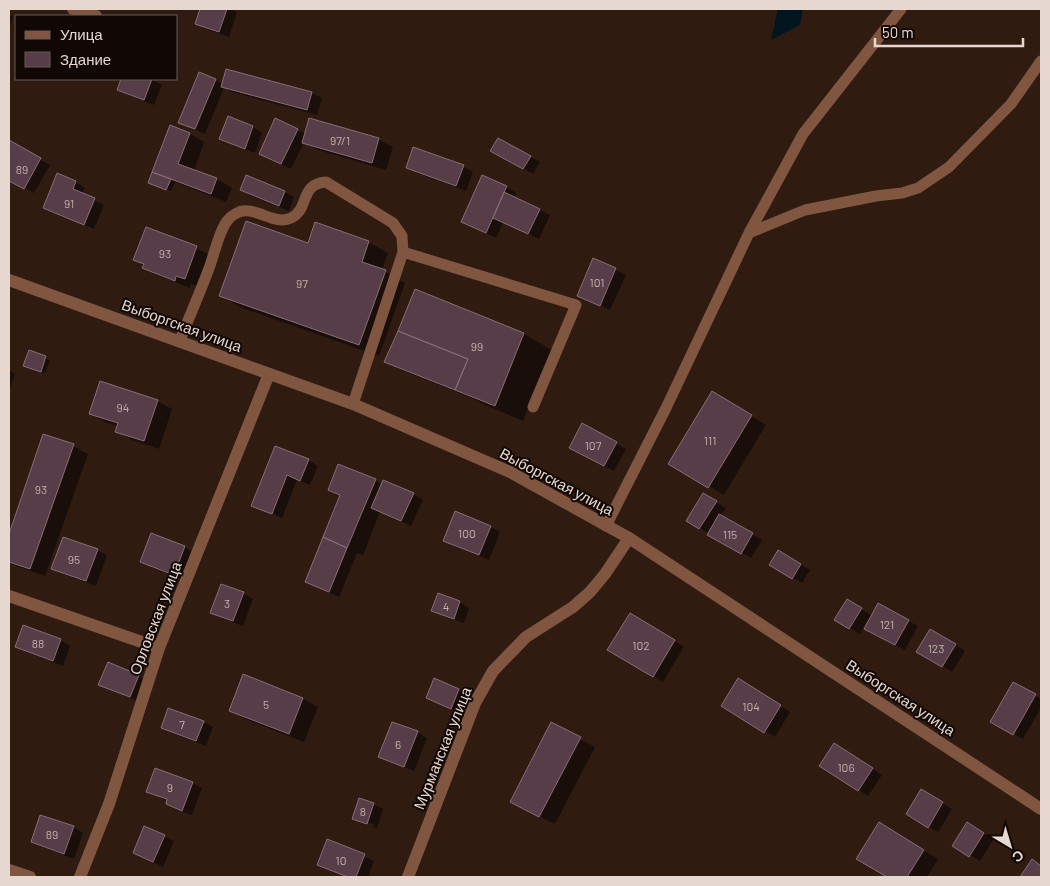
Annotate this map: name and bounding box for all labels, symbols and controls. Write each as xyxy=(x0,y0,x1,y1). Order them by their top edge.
legend xyxy=(15,15,178,80)
scale bar xyxy=(875,15,1022,47)
text: 50 m xyxy=(882,23,914,41)
text: Улица xyxy=(60,25,103,43)
text: Здание xyxy=(60,50,111,68)
house number: 97/1 xyxy=(330,133,350,147)
house number: 89 xyxy=(16,162,28,176)
house number: 91 xyxy=(64,196,74,210)
house number: 93 xyxy=(159,246,171,260)
house number: 101 xyxy=(590,275,604,289)
house number: 97 xyxy=(296,276,308,290)
street label: Выборгская улица xyxy=(120,295,245,355)
house number: 99 xyxy=(471,339,483,353)
house number: 94 xyxy=(117,400,129,414)
house number: 111 xyxy=(704,433,716,447)
house number: 107 xyxy=(585,438,602,452)
street label: Выборгская улица xyxy=(497,443,618,519)
house number: 93 xyxy=(35,482,47,496)
house number: 100 xyxy=(458,526,476,540)
house number: 115 xyxy=(723,527,737,541)
house number: 95 xyxy=(68,552,80,566)
street label: Орловская улица xyxy=(125,558,185,677)
house number: 3 xyxy=(224,596,230,610)
house number: 4 xyxy=(443,599,449,613)
house number: 121 xyxy=(880,617,894,631)
house number: 88 xyxy=(32,636,44,650)
house number: 102 xyxy=(632,638,650,652)
house number: 123 xyxy=(928,641,944,655)
street label: Выборгская улица xyxy=(843,655,959,739)
street label: Мурманская улица xyxy=(409,684,475,812)
house number: 5 xyxy=(263,697,269,711)
house number: 104 xyxy=(742,699,760,713)
house number: 7 xyxy=(179,717,185,731)
house number: 6 xyxy=(395,737,401,751)
house number: 106 xyxy=(837,760,855,774)
house number: 9 xyxy=(167,780,173,794)
house number: 8 xyxy=(360,804,366,818)
north arrow xyxy=(985,821,1035,871)
house number: 89 xyxy=(46,827,58,841)
text: С xyxy=(1009,847,1028,866)
house number: 10 xyxy=(336,853,346,867)

